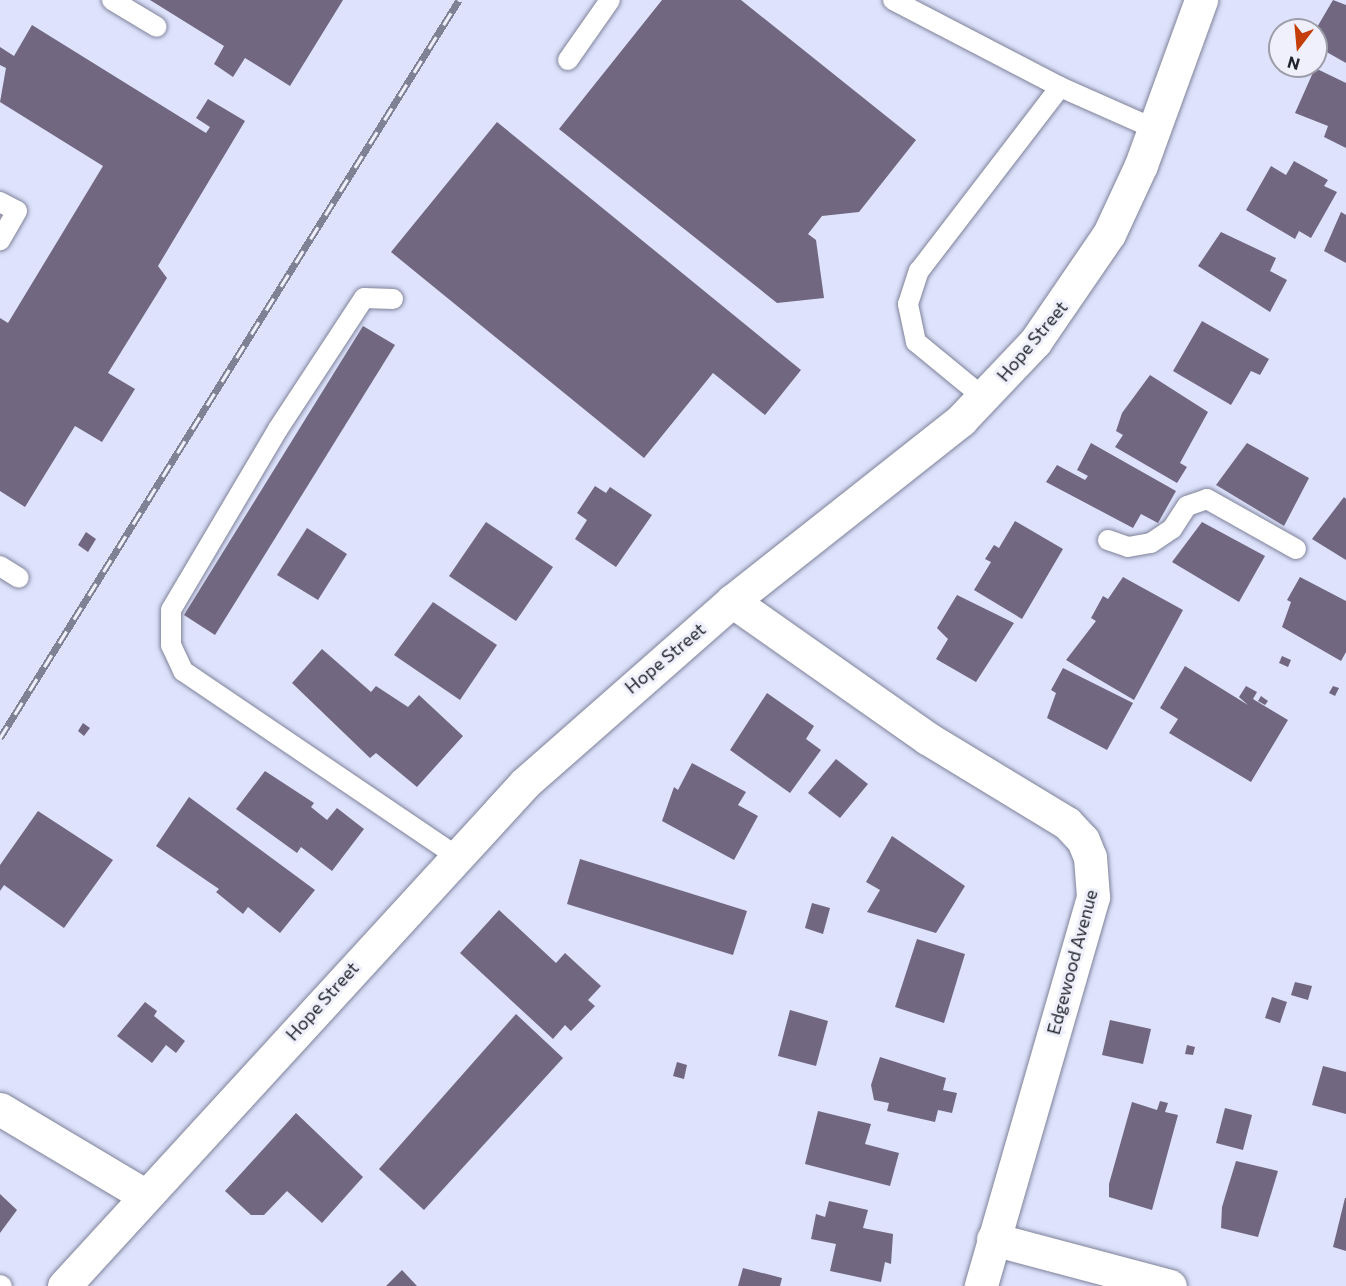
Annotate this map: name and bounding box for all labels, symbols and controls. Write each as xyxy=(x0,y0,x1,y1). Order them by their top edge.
north arrow xyxy=(1268,18,1328,78)
text: N xyxy=(1285,53,1302,75)
street label: Hope Street xyxy=(992,296,1072,386)
street label: Hope Street xyxy=(620,618,710,698)
street label: Edgewood Avenue xyxy=(1042,887,1102,1037)
street label: Hope Street xyxy=(281,957,363,1045)

